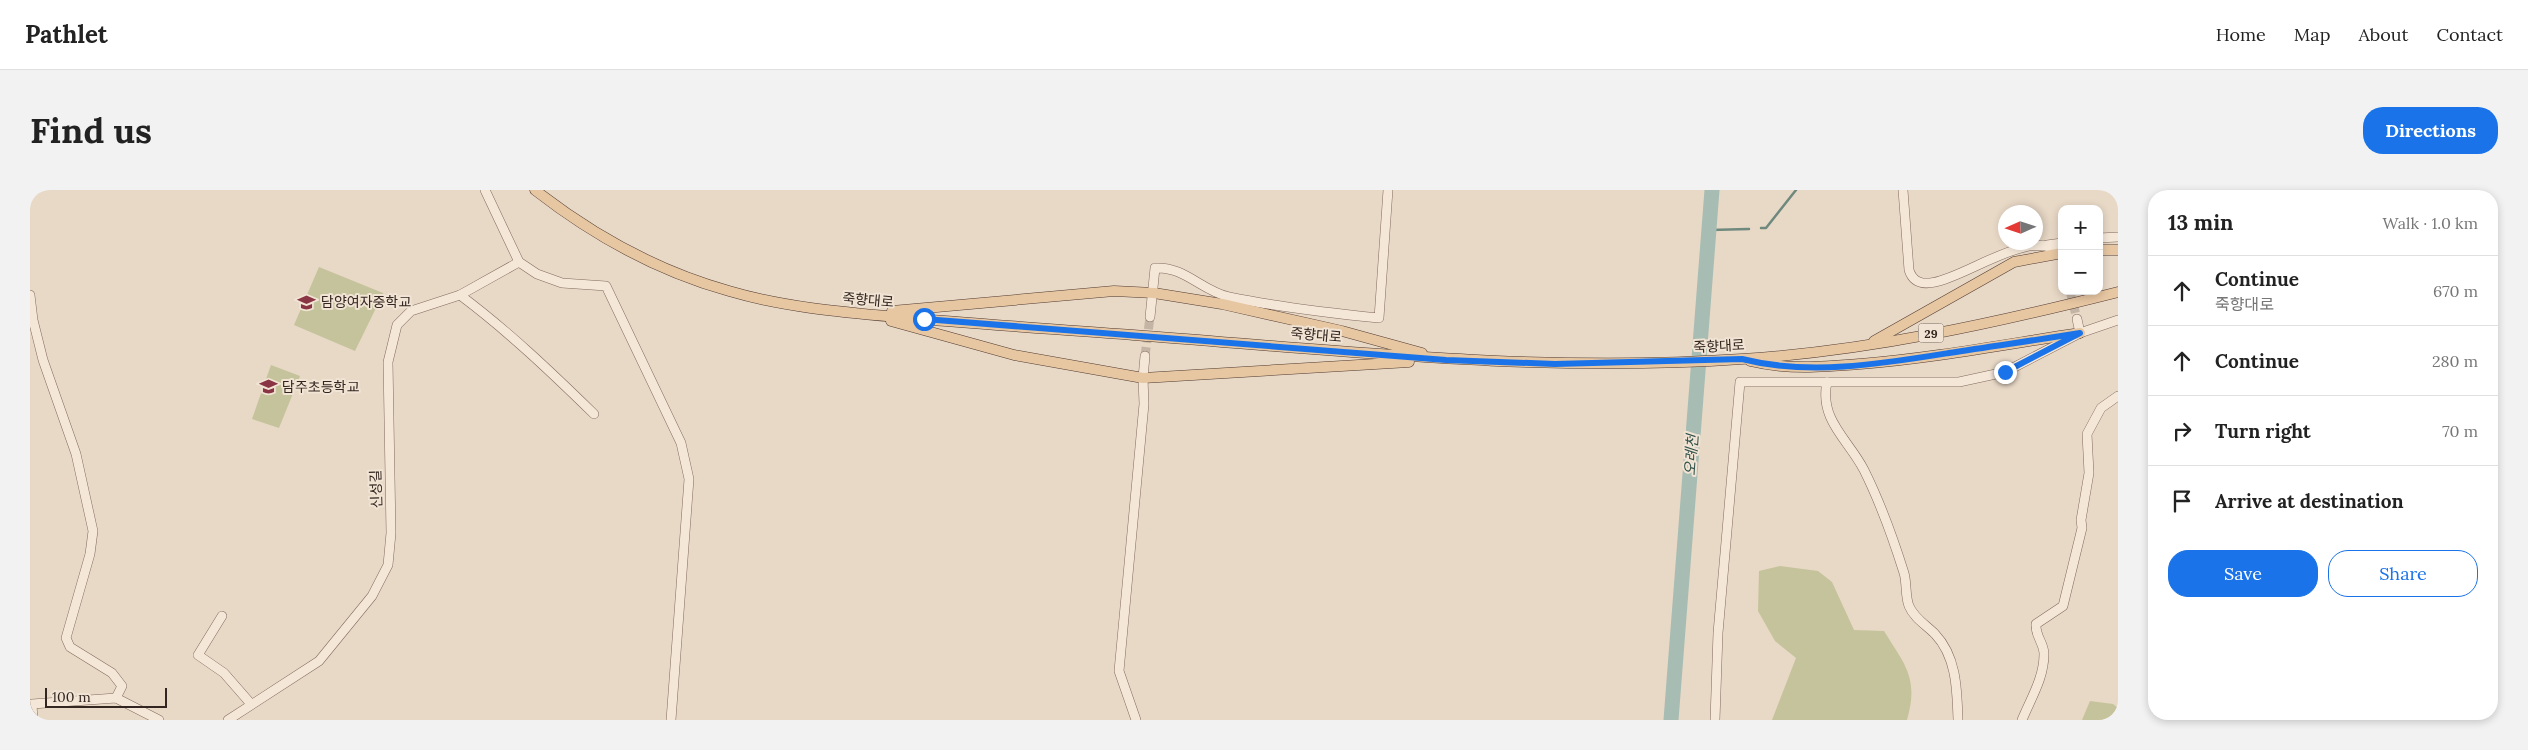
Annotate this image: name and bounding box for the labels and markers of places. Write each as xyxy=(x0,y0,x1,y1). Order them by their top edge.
school or university icon: 담양여자중학교 xyxy=(297,292,317,312)
place label: 담양여자중학교 xyxy=(321,293,411,311)
school or university icon: 담주초등학교 xyxy=(258,377,278,397)
place label: 담주초등학교 xyxy=(282,378,359,396)

